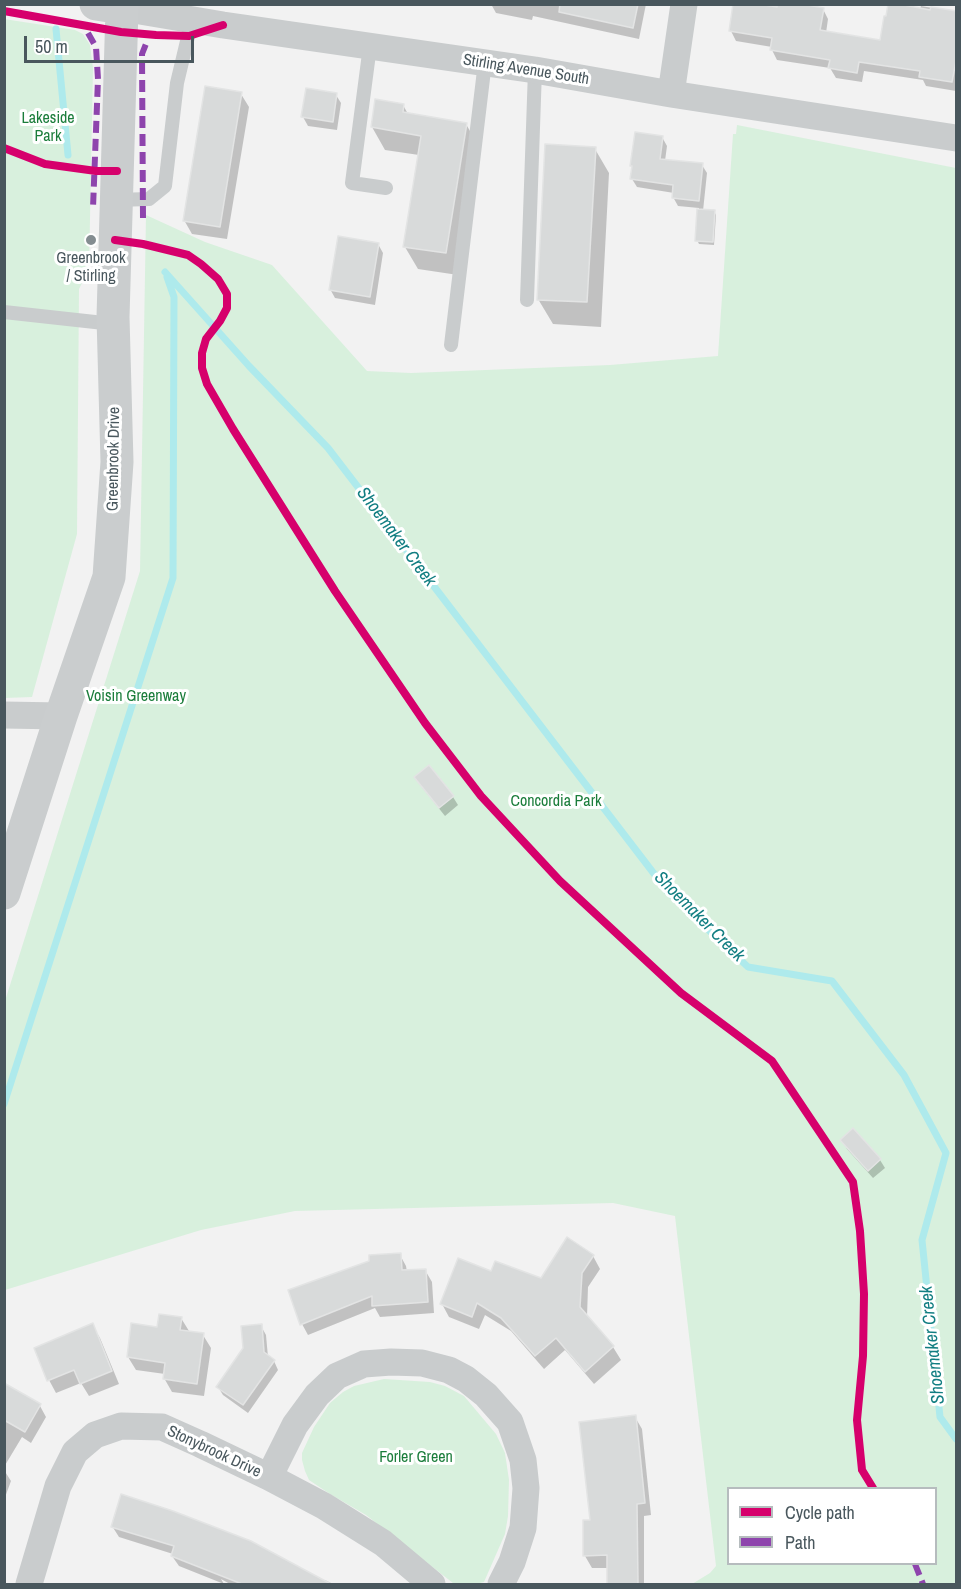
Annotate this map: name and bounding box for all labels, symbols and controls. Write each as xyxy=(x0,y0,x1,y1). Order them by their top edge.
scale bar xyxy=(27,24,196,62)
text: 50 m xyxy=(35,34,68,59)
street label: Stirling Avenue South xyxy=(462,51,590,89)
park label: Lakeside Park xyxy=(21,109,75,147)
marker: Greenbrook / Stirling xyxy=(84,233,98,247)
place label: Greenbrook / Stirling xyxy=(56,249,126,287)
street label: Greenbrook Drive xyxy=(103,407,125,511)
water label: Shoemaker Creek xyxy=(352,483,440,591)
park label: Voisin Greenway xyxy=(86,687,186,707)
park label: Concordia Park xyxy=(510,792,602,812)
water label: Shoemaker Creek xyxy=(649,867,749,967)
water label: Shoemaker Creek xyxy=(916,1285,950,1405)
street label: Stonybrook Drive xyxy=(164,1422,264,1482)
park label: Forler Green xyxy=(379,1448,453,1468)
legend xyxy=(727,1487,937,1565)
text: Cycle path xyxy=(785,1500,855,1525)
text: Path xyxy=(785,1530,815,1555)

